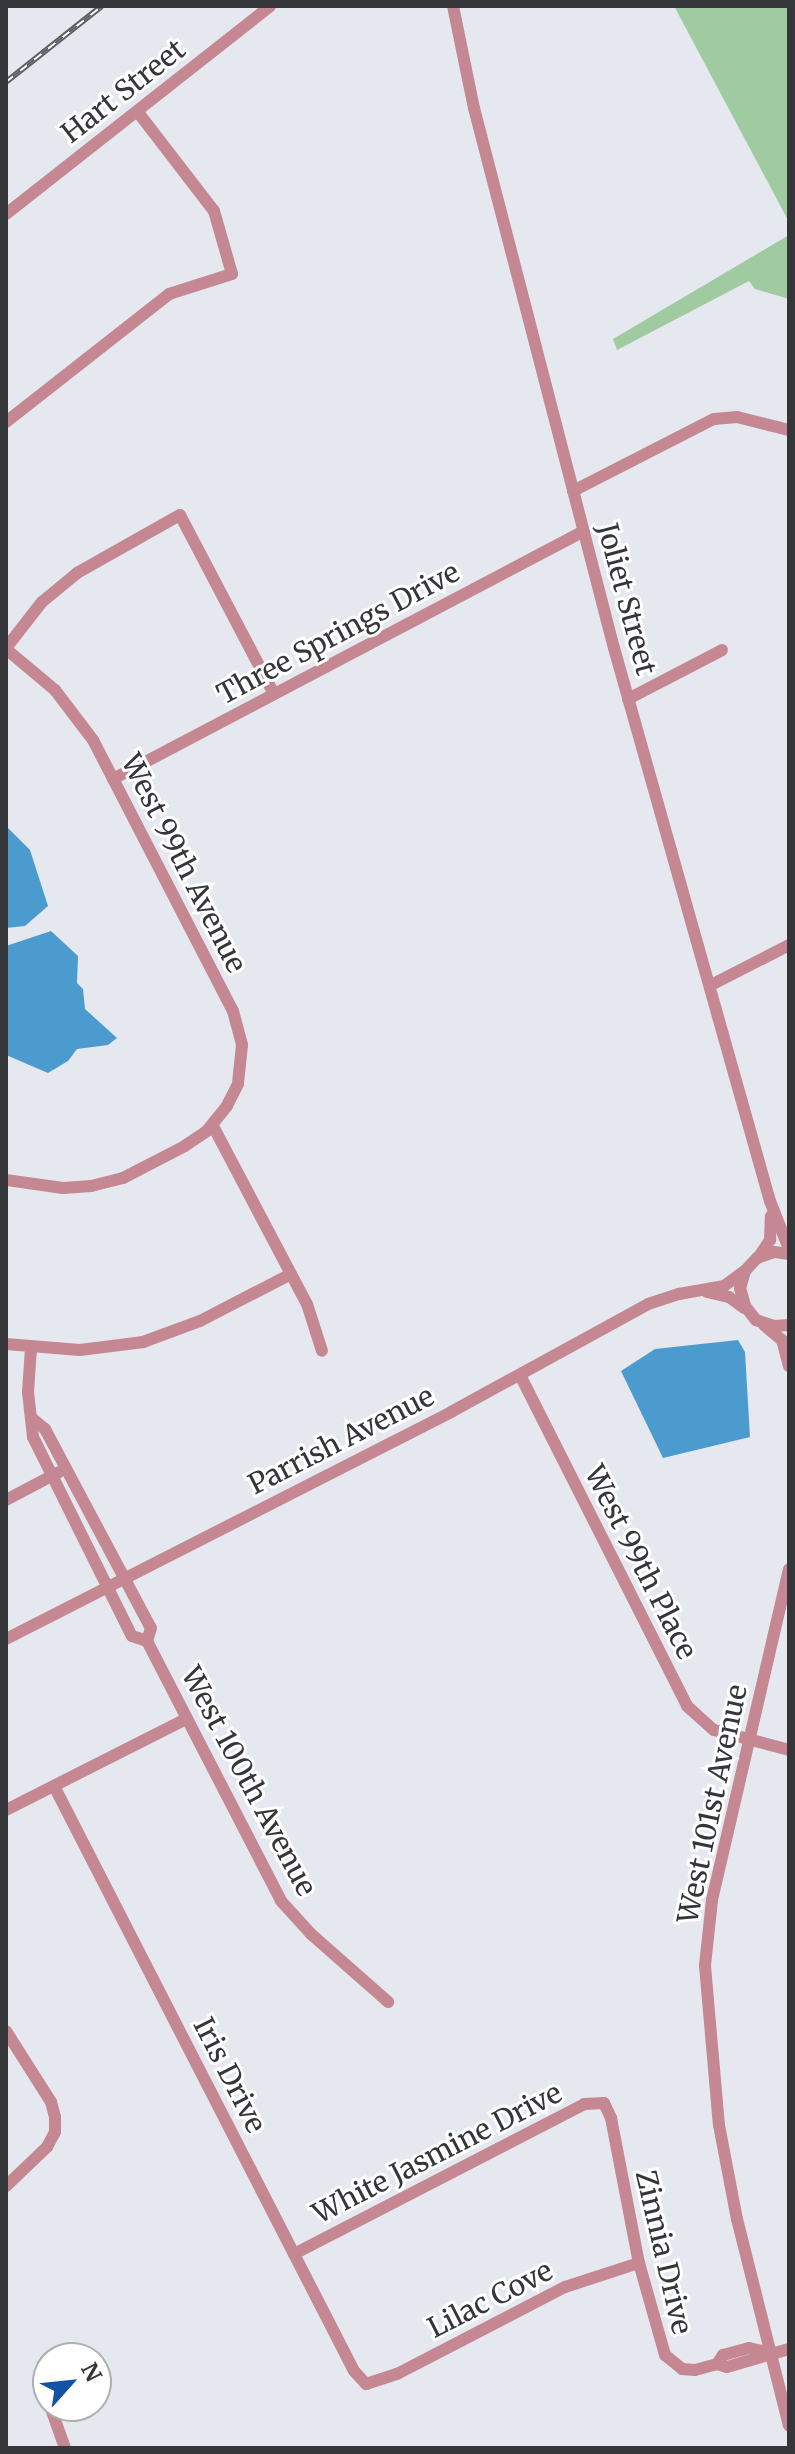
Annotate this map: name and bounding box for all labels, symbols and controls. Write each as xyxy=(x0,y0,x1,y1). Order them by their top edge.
street label: Hart Street xyxy=(55,32,191,150)
street label: Joliet Street xyxy=(591,519,663,679)
street label: Three Springs Drive xyxy=(211,555,465,711)
street label: West 99th Avenue xyxy=(114,748,254,978)
street label: Parrish Avenue xyxy=(243,1379,439,1501)
street label: West 99th Place xyxy=(578,1460,704,1664)
street label: West 100th Avenue xyxy=(174,1661,324,1901)
street label: West 101st Avenue xyxy=(670,1682,754,1926)
street label: Iris Drive xyxy=(187,2012,273,2138)
street label: White Jasmine Drive xyxy=(307,2076,567,2230)
street label: Zinnia Drive xyxy=(629,2167,699,2337)
street label: Lilac Cove xyxy=(422,2253,558,2345)
north arrow xyxy=(32,2342,112,2422)
text: N xyxy=(75,2358,108,2386)

